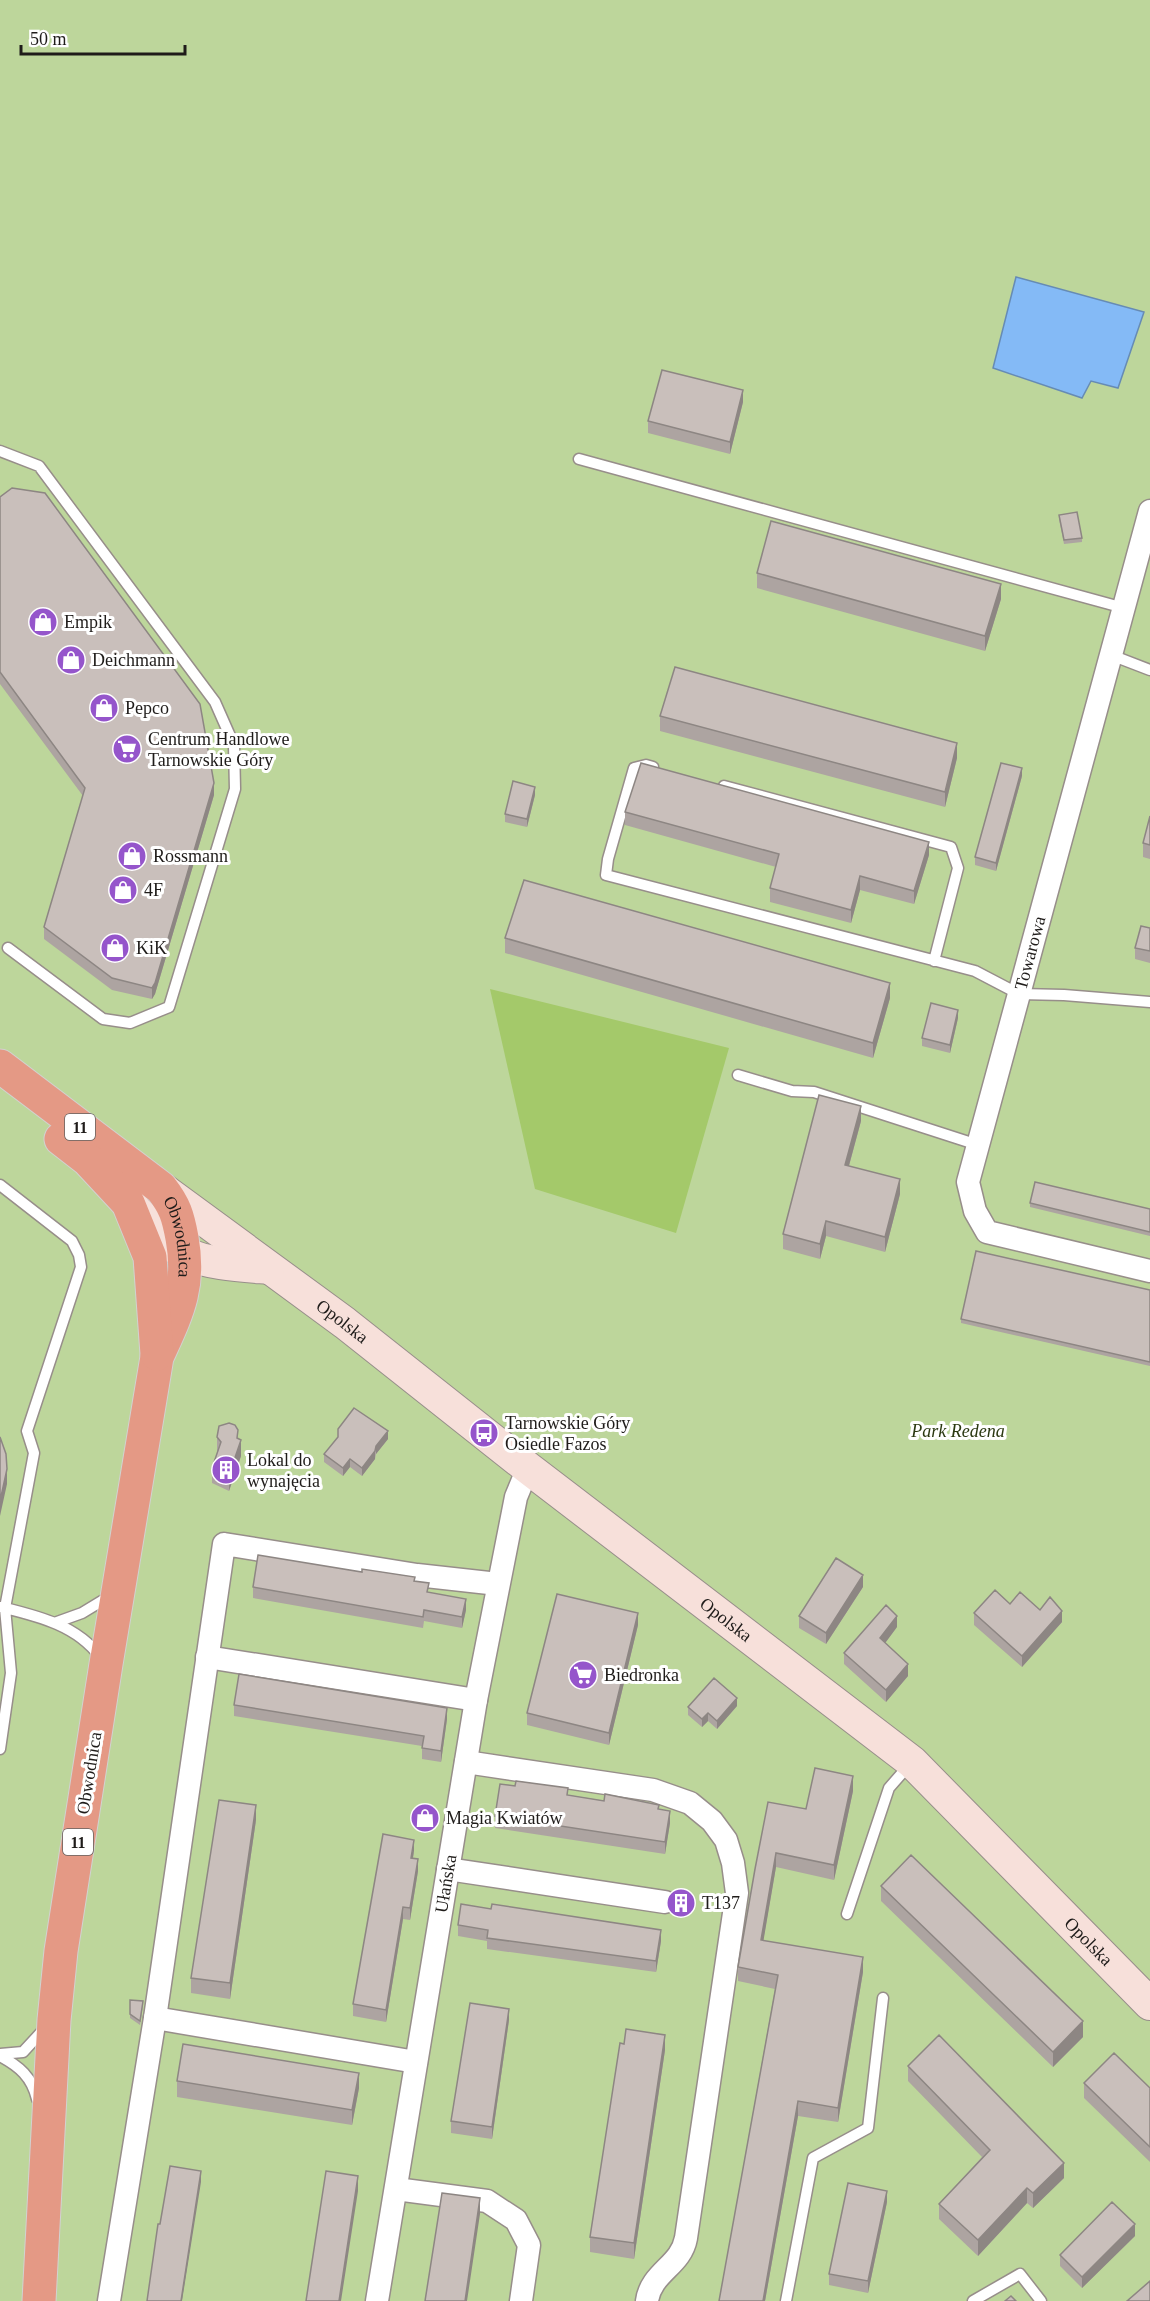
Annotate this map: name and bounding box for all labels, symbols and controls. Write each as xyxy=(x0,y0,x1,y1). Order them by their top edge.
scale bar xyxy=(21,18,184,56)
text: 50 m xyxy=(30,29,67,49)
shop icon: Empik xyxy=(27,606,59,638)
place label: Empik xyxy=(64,612,112,632)
shop icon: Deichmann xyxy=(55,644,87,676)
place label: Deichmann xyxy=(92,650,175,670)
shop icon: Pepco xyxy=(88,692,120,724)
place label: Pepco xyxy=(125,698,169,718)
place label: Centrum Handlowe Tarnowskie Góry xyxy=(148,729,289,770)
supermarket icon: Centrum Handlowe Tarnowskie Góry xyxy=(111,733,143,765)
shop icon: Rossmann xyxy=(116,840,148,872)
place label: Rossmann xyxy=(153,846,228,866)
shop icon: 4F xyxy=(107,874,139,906)
place label: 4F xyxy=(144,880,163,900)
street label: Towarowa xyxy=(1011,914,1049,992)
shop icon: KiK xyxy=(99,932,131,964)
place label: KiK xyxy=(136,938,167,958)
road number: 11 xyxy=(65,1114,95,1140)
street label: Obwodnica xyxy=(159,1192,195,1278)
street label: Opolska xyxy=(312,1295,372,1347)
place label: Tarnowskie Góry Osiedle Fazos xyxy=(505,1413,630,1454)
bus stop icon: Tarnowskie Góry Osiedle Fazos xyxy=(468,1417,500,1449)
park label: Park Redena xyxy=(910,1421,1005,1441)
place label: Lokal do wynajęcia xyxy=(247,1450,320,1491)
building icon: Lokal do wynajęcia xyxy=(210,1454,242,1486)
street label: Opolska xyxy=(696,1593,756,1646)
supermarket icon: Biedronka xyxy=(567,1659,599,1691)
place label: Biedronka xyxy=(604,1665,679,1685)
street label: Obwodnica xyxy=(73,1730,105,1816)
shop icon: Magia Kwiatów xyxy=(409,1802,441,1834)
place label: Magia Kwiatów xyxy=(446,1808,562,1828)
road number: 11 xyxy=(63,1829,93,1855)
street label: Ułańska xyxy=(431,1853,460,1914)
building icon: T137 xyxy=(665,1887,697,1919)
place label: T137 xyxy=(702,1893,740,1913)
street label: Opolska xyxy=(1060,1913,1117,1970)

